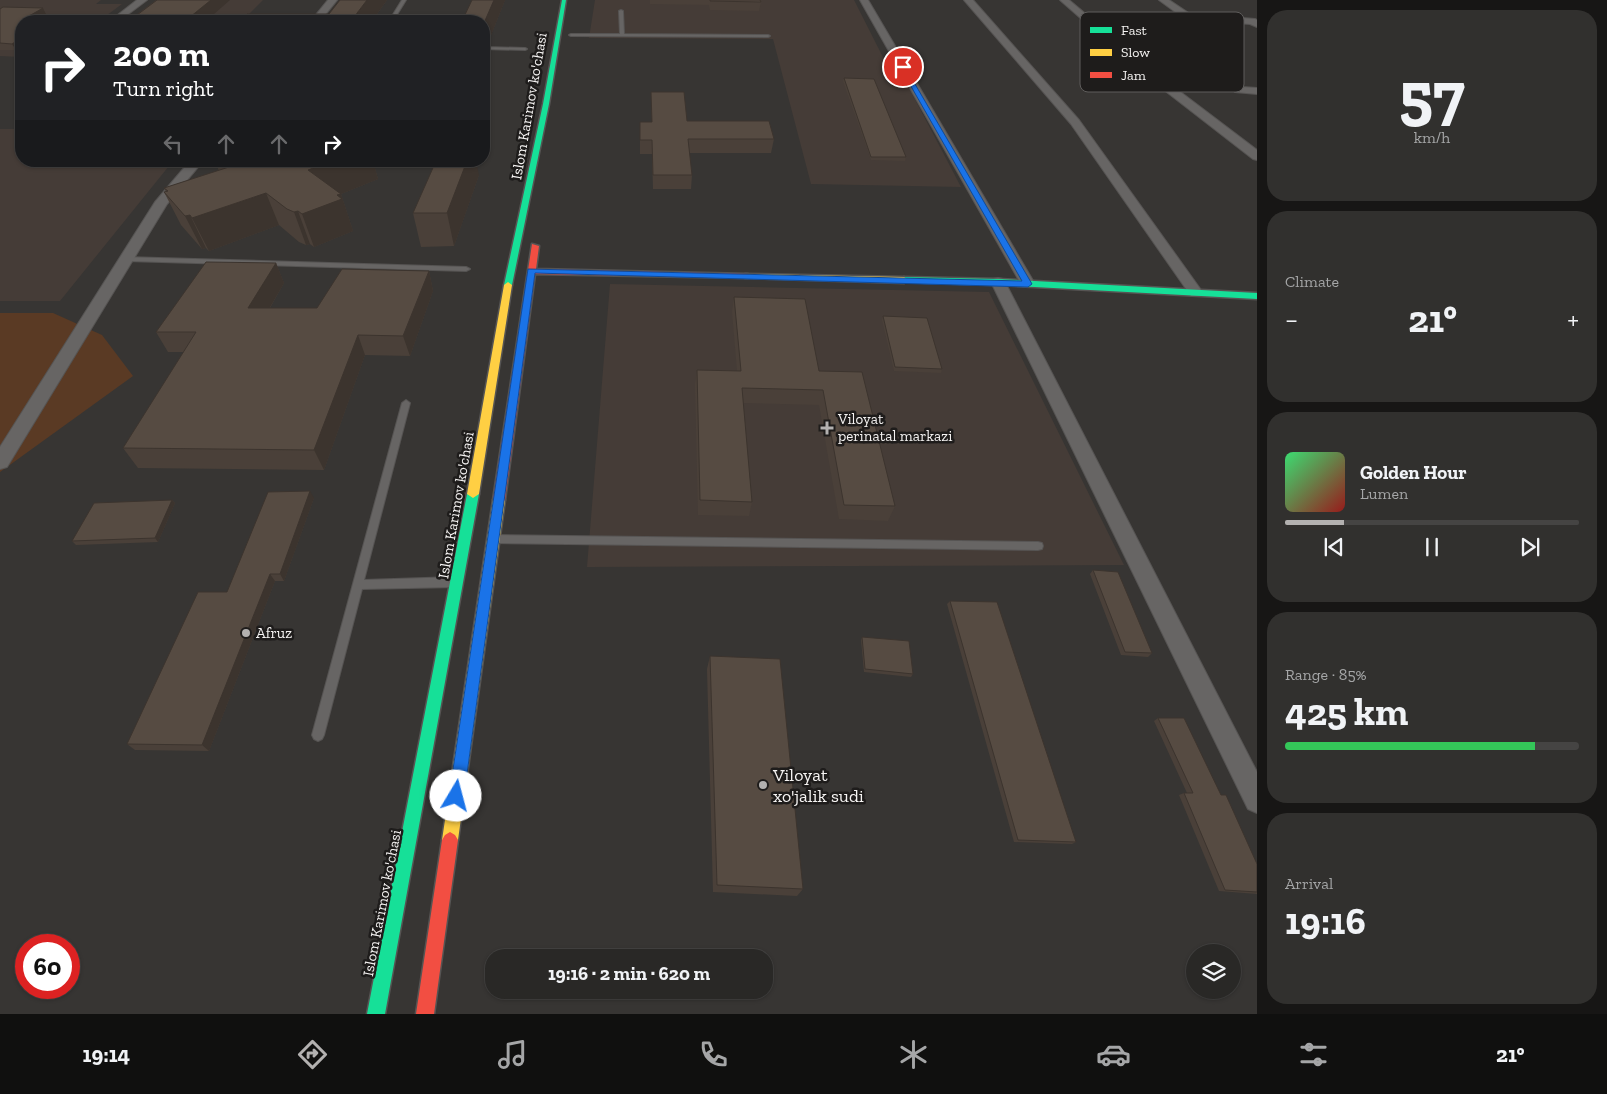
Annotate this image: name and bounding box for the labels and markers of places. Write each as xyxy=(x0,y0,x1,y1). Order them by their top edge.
pin xyxy=(882,46,924,88)
place label: Viloyat perinatal markazi xyxy=(837,410,952,445)
marker: Viloyat perinatal markazi xyxy=(820,421,834,435)
place label: Afruz xyxy=(256,624,292,642)
marker: Afruz xyxy=(240,627,252,639)
place label: Viloyat xo'jalik sudi xyxy=(772,764,864,807)
marker: Viloyat xo'jalik sudi xyxy=(757,779,769,791)

